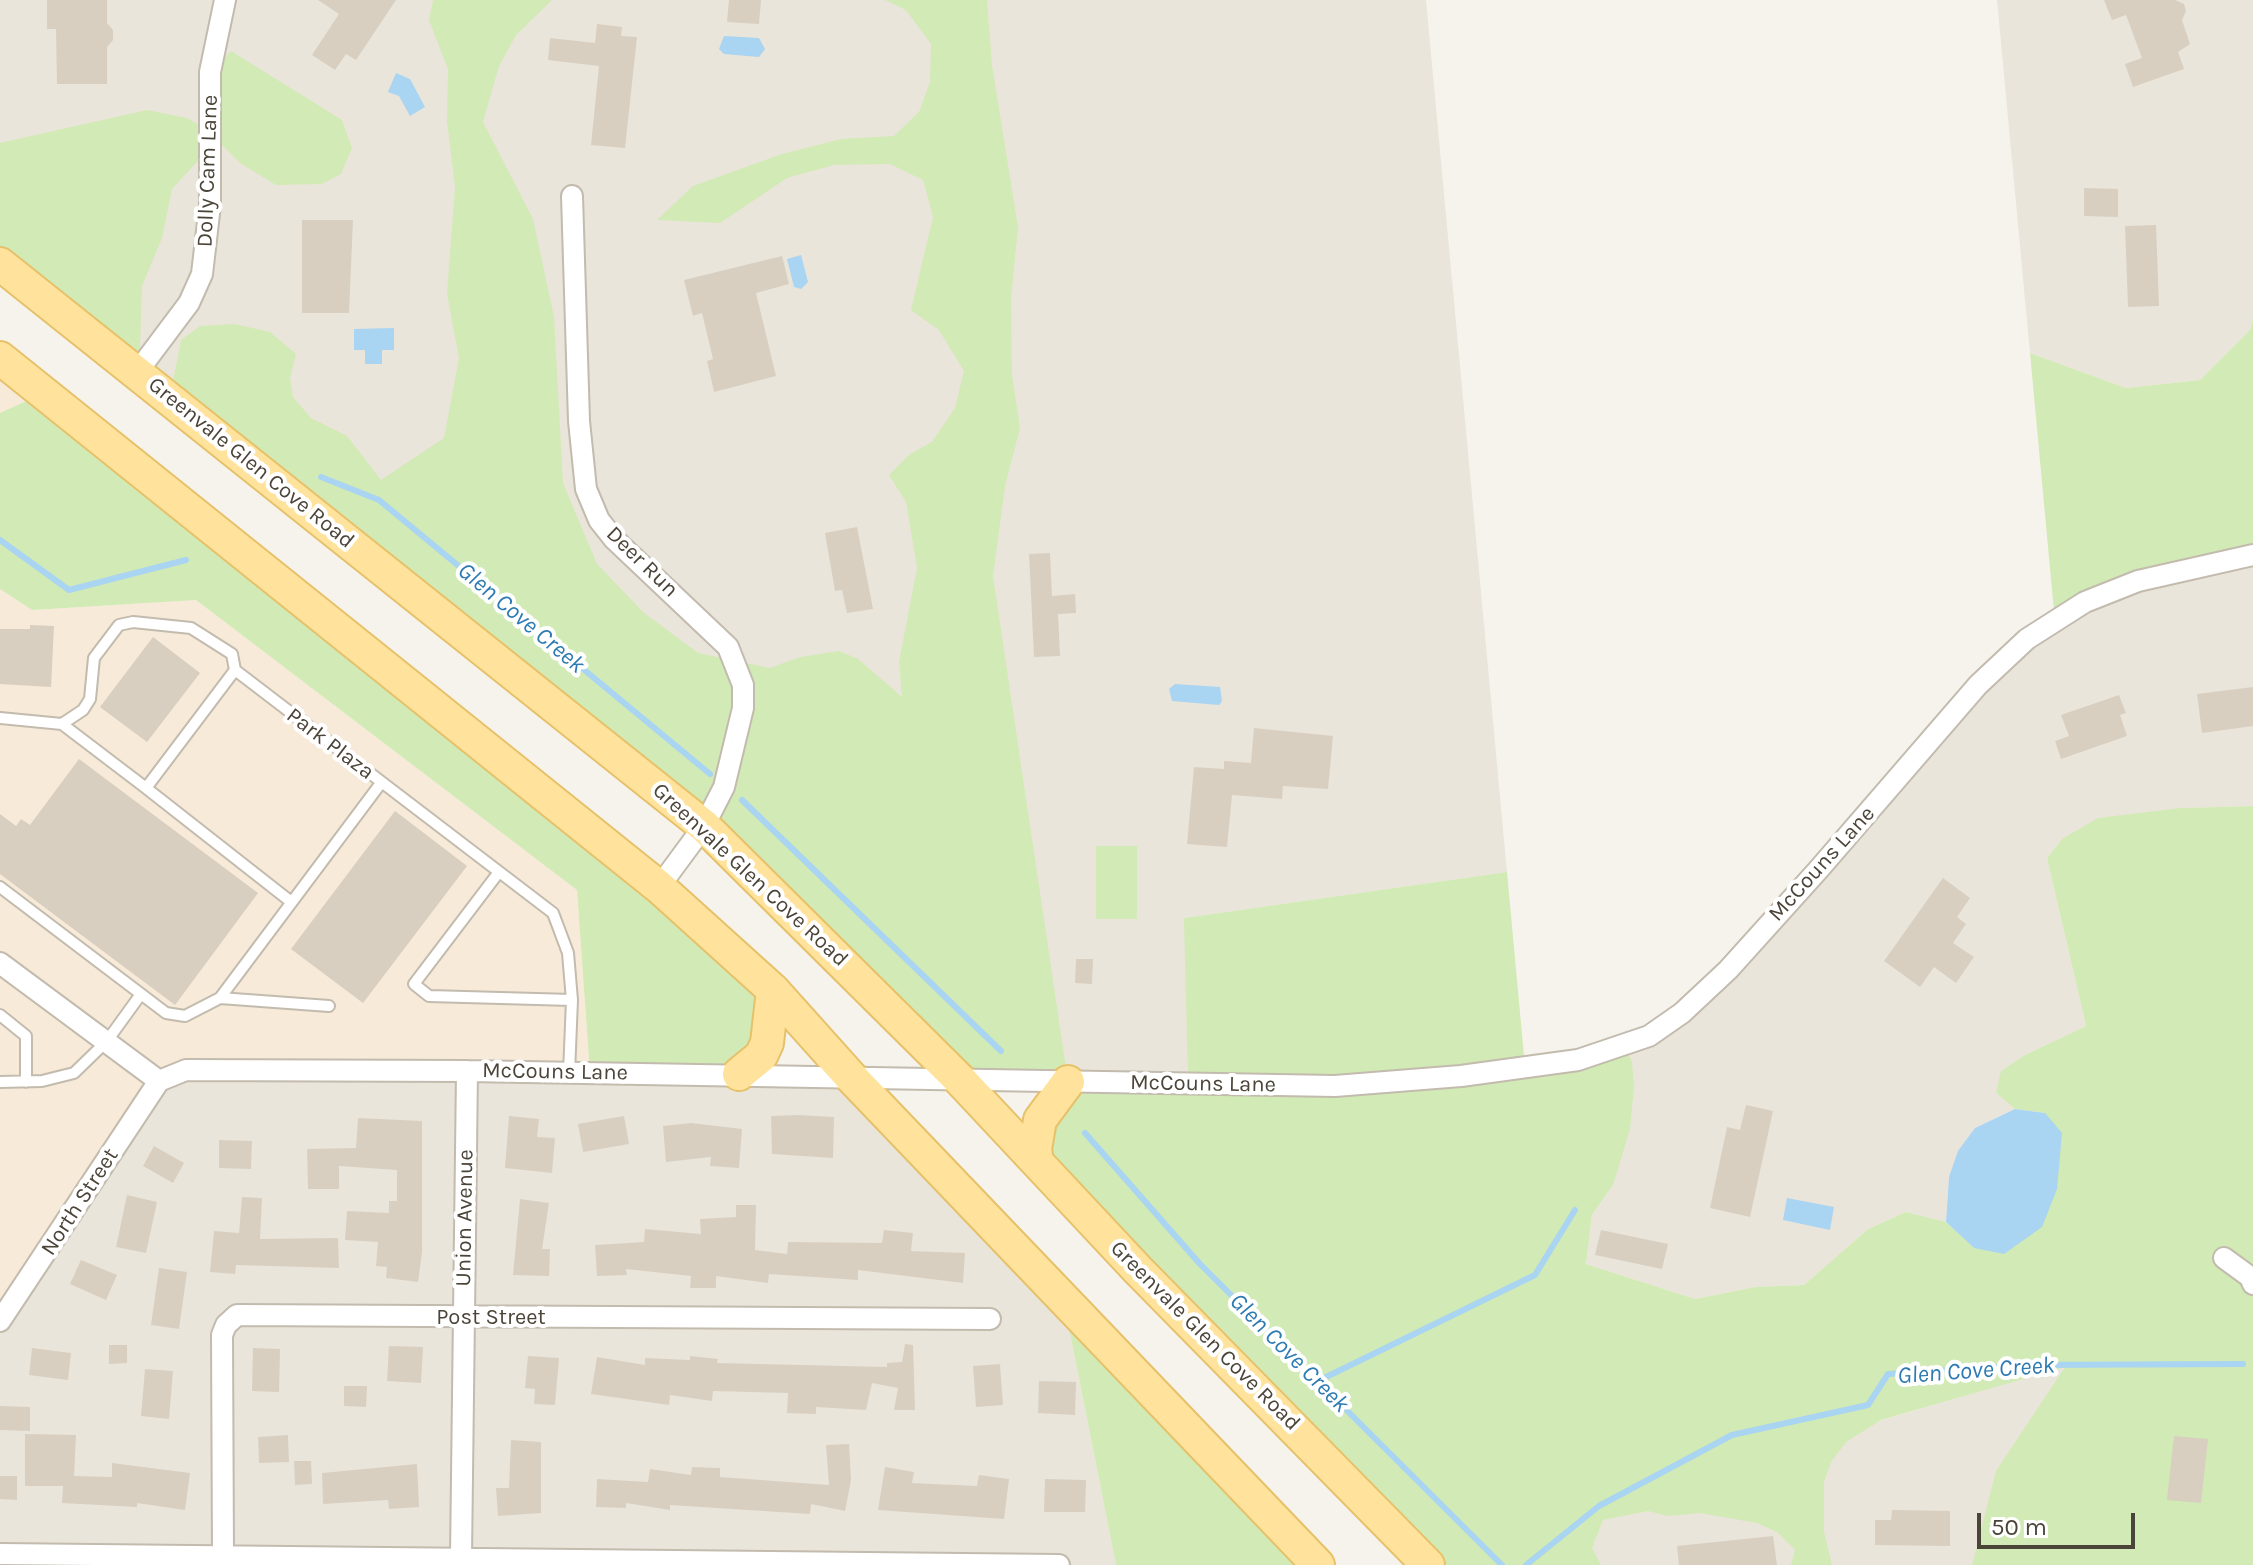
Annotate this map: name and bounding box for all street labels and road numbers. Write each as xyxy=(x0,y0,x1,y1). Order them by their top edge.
street label: Dolly Cam Lane xyxy=(192,94,224,248)
street label: Greenvale Glen Cove Road xyxy=(143,372,359,554)
street label: Deer Run xyxy=(600,521,684,603)
street label: Park Plaza xyxy=(281,703,379,785)
street label: Greenvale Glen Cove Road xyxy=(647,777,853,973)
street label: McCouns Lane xyxy=(1763,801,1881,927)
street label: McCouns Lane xyxy=(482,1058,628,1086)
street label: McCouns Lane xyxy=(1130,1070,1276,1098)
street label: North Street xyxy=(36,1144,124,1260)
street label: Union Avenue xyxy=(451,1149,479,1287)
street label: Greenvale Glen Cove Road xyxy=(1105,1236,1305,1436)
street label: Post Street xyxy=(436,1305,546,1331)

